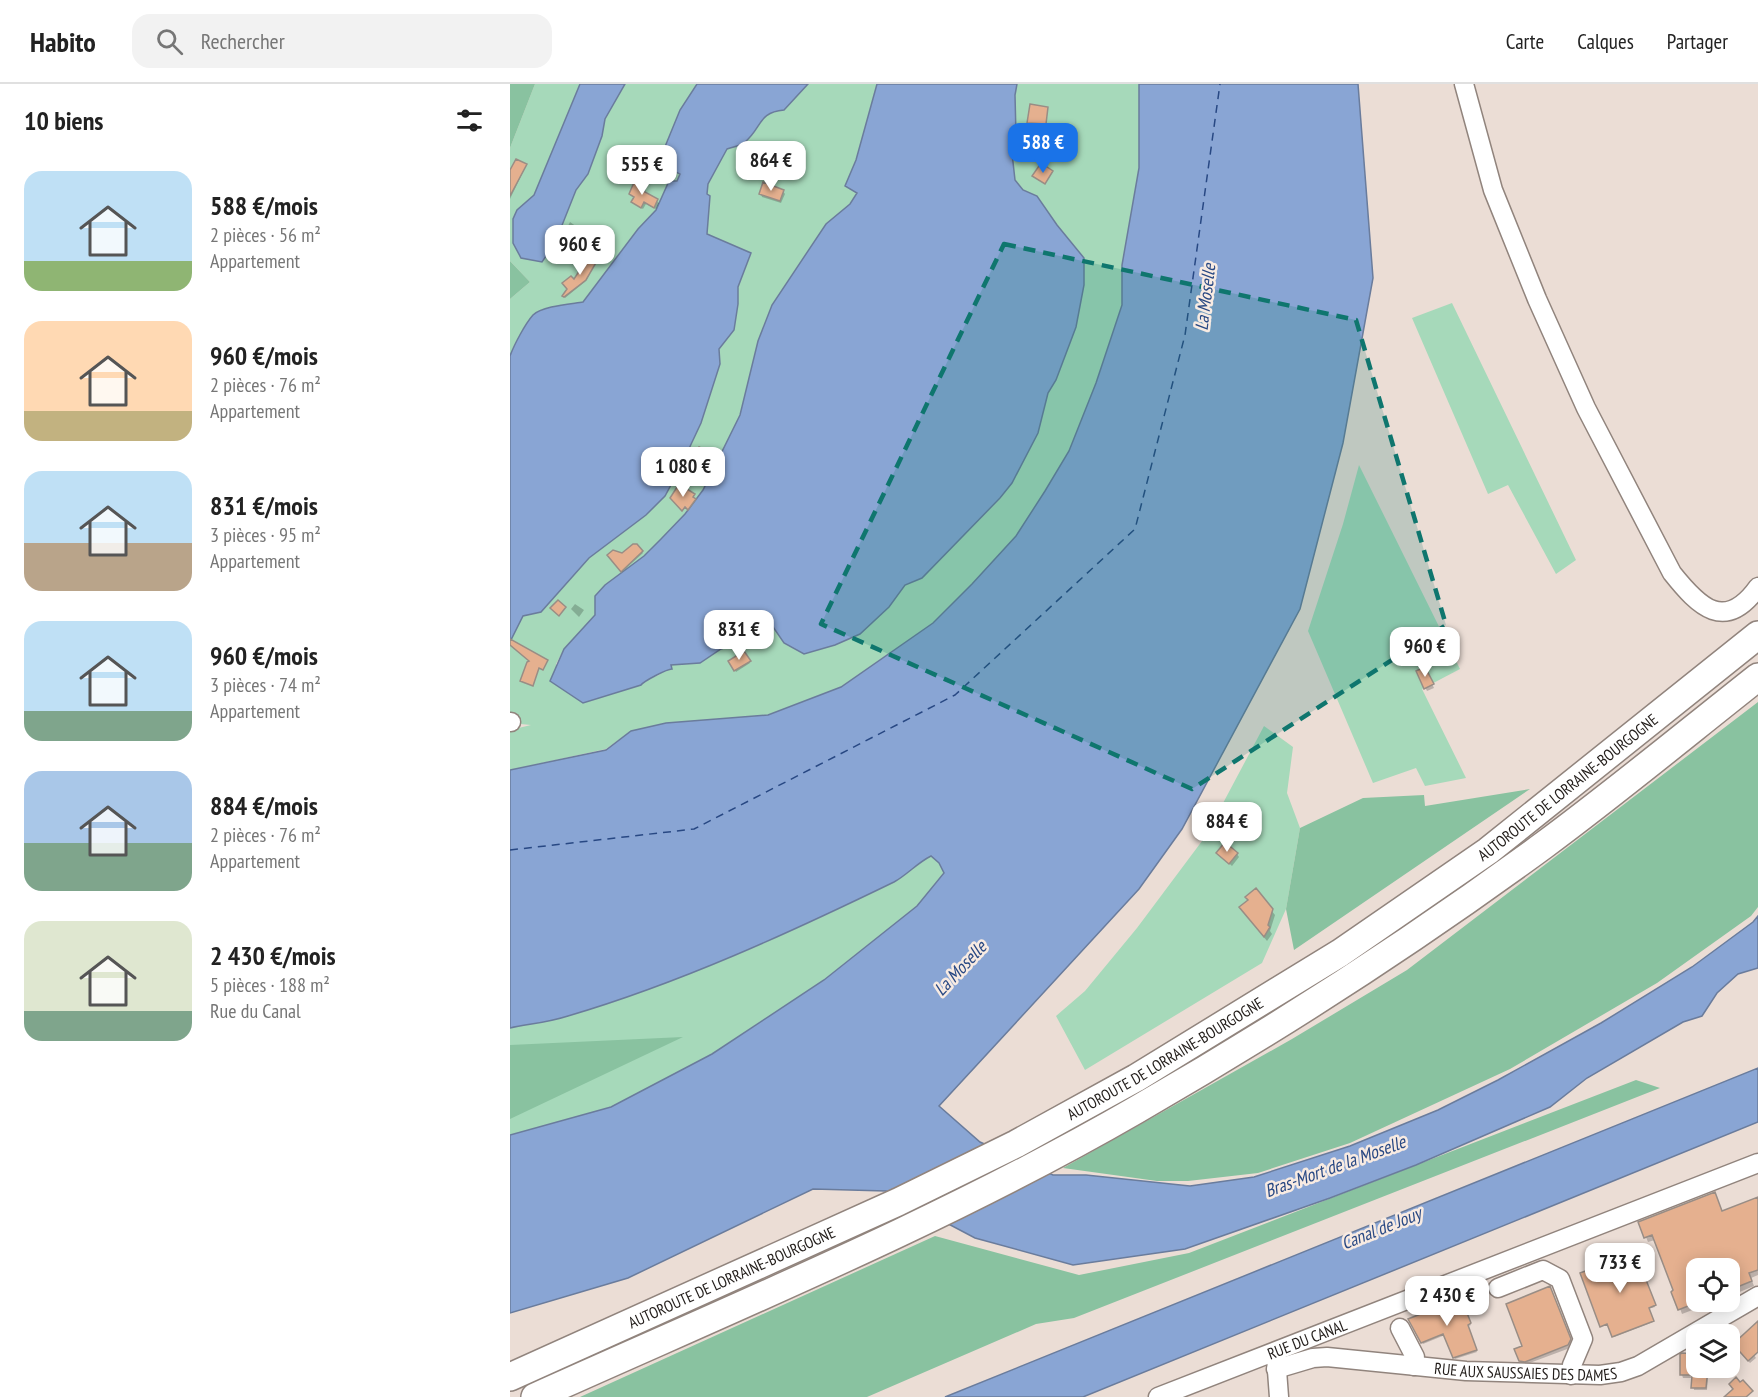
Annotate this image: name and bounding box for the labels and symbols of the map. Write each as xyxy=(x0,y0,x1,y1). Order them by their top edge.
pin: 588 € xyxy=(1001,123,1085,174)
pin: 864 € xyxy=(729,141,813,192)
pin: 555 € xyxy=(600,145,684,196)
pin: 960 € xyxy=(538,225,622,276)
water label: La Moselle xyxy=(1190,261,1221,332)
pin: 1 080 € xyxy=(628,447,738,498)
pin: 831 € xyxy=(697,610,781,661)
pin: 960 € xyxy=(1383,627,1467,678)
street label: AUTOROUTE DE LORRAINE-BOURGOGNE xyxy=(1474,709,1662,865)
pin: 884 € xyxy=(1185,802,1269,853)
water label: La Moselle xyxy=(929,935,992,1000)
street label: AUTOROUTE DE LORRAINE-BOURGOGNE xyxy=(1063,992,1267,1124)
water label: Bras-Mort de la Moselle xyxy=(1261,1129,1410,1202)
water label: Canal de Jouy xyxy=(1338,1201,1426,1254)
street label: AUTOROUTE DE LORRAINE-BOURGOGNE xyxy=(625,1222,838,1332)
pin: 733 € xyxy=(1578,1243,1662,1294)
pin: 2 430 € xyxy=(1392,1276,1502,1327)
street label: RUE DU CANAL xyxy=(1264,1314,1350,1363)
street label: RUE AUX SAUSSAIES DES DAMES xyxy=(1433,1358,1618,1385)

